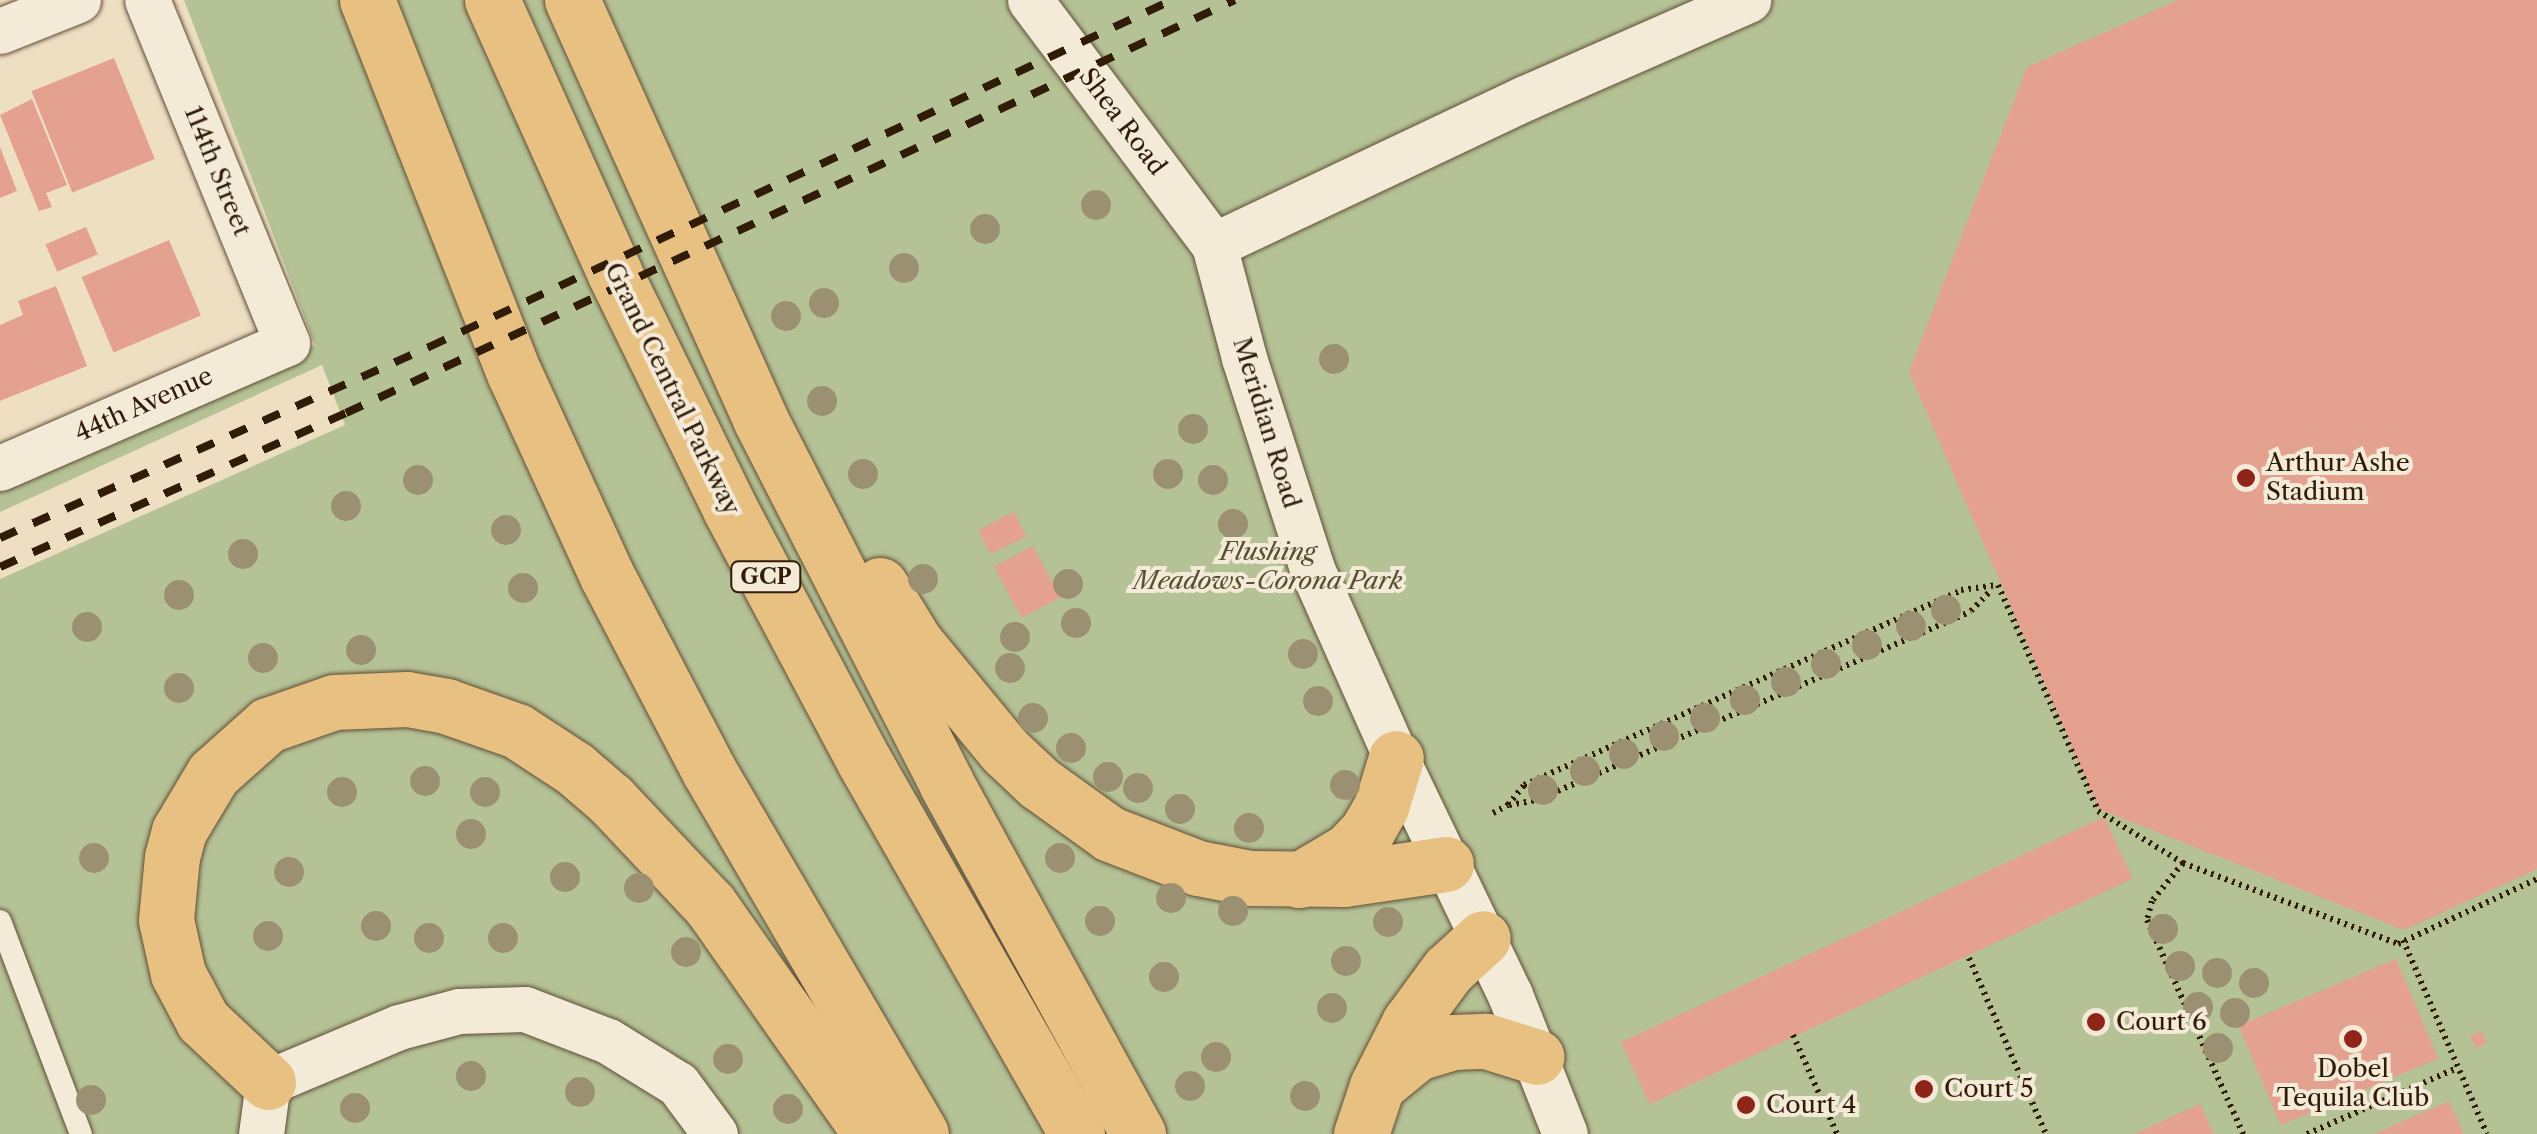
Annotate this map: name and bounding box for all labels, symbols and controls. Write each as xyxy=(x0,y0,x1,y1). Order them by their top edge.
street label: Shea Road xyxy=(1072,63,1172,181)
street label: 114th Street xyxy=(177,102,257,240)
street label: Grand Central Parkway xyxy=(598,258,746,520)
street label: Meridian Road xyxy=(1226,334,1306,512)
street label: 44th Avenue xyxy=(70,361,218,449)
place label: Arthur Ashe Stadium xyxy=(2266,449,2411,508)
marker: Arthur Ashe Stadium xyxy=(2235,467,2257,489)
park label: Flushing Meadows-Corona Park xyxy=(1134,538,1402,597)
road number: GCP xyxy=(728,560,804,594)
place label: Court 6 xyxy=(2116,1007,2207,1037)
marker: Court 6 xyxy=(2085,1011,2107,1033)
marker: Dobel Tequila Club xyxy=(2342,1028,2364,1050)
place label: Dobel Tequila Club xyxy=(2277,1055,2429,1114)
place label: Court 5 xyxy=(1944,1074,2034,1104)
marker: Court 5 xyxy=(1913,1078,1935,1100)
place label: Court 4 xyxy=(1766,1090,1856,1120)
marker: Court 4 xyxy=(1735,1094,1757,1116)

